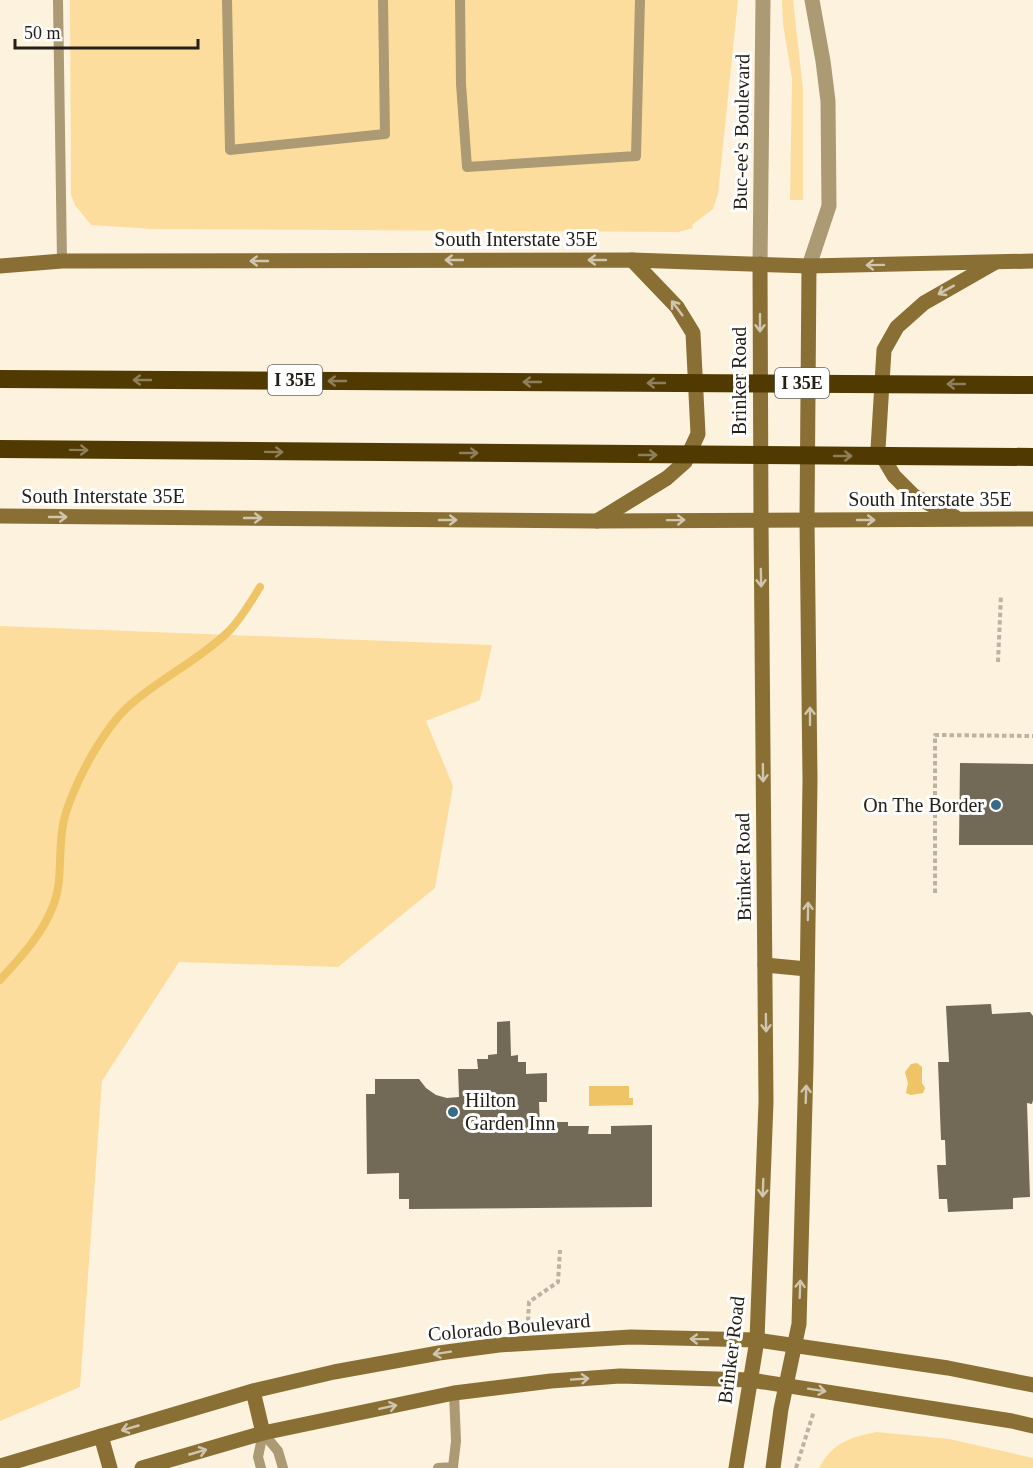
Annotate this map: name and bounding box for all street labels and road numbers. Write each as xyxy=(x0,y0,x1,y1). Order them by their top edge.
street label: Buc-ee's Boulevard xyxy=(729,54,753,210)
street label: South Interstate 35E xyxy=(434,228,598,250)
street label: Brinker Road xyxy=(728,327,750,435)
road number: I 35E xyxy=(268,365,322,395)
road number: I 35E xyxy=(775,368,829,398)
street label: South Interstate 35E xyxy=(21,485,185,507)
street label: South Interstate 35E xyxy=(848,488,1012,510)
street label: Brinker Road xyxy=(731,813,755,921)
street label: Brinker Road xyxy=(713,1295,749,1405)
street label: Colorado Boulevard xyxy=(427,1309,591,1345)

